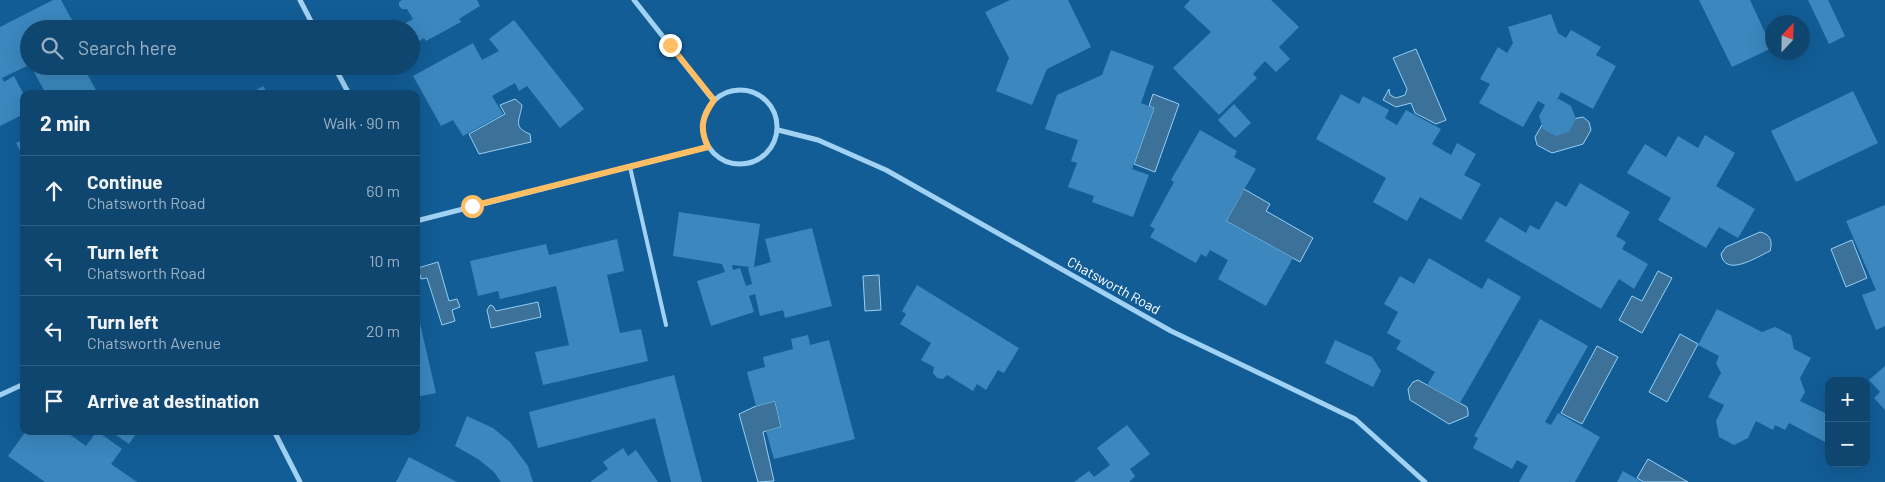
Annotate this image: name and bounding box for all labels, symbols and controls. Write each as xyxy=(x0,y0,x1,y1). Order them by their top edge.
north arrow xyxy=(1765,15,1810,60)
search box xyxy=(20,20,420,75)
icon: search xyxy=(38,34,66,62)
route end xyxy=(659,34,682,57)
text: Search here xyxy=(78,36,177,59)
text: 2 min xyxy=(40,110,90,135)
text: Walk · 90 m xyxy=(323,113,400,132)
text: Continue xyxy=(87,170,163,193)
icon: ahead xyxy=(40,177,68,205)
text: 60 m xyxy=(366,181,400,200)
text: Chatsworth Road xyxy=(87,193,206,212)
route start xyxy=(461,195,484,218)
text: Turn left xyxy=(87,240,158,263)
icon: left xyxy=(40,247,68,275)
text: 10 m xyxy=(369,251,400,270)
street label: Chatsworth Road xyxy=(1065,252,1163,318)
text: Chatsworth Road xyxy=(87,263,206,282)
text: Turn left xyxy=(87,310,158,333)
icon: left xyxy=(40,317,68,345)
text: 20 m xyxy=(366,321,400,340)
text: Chatsworth Avenue xyxy=(87,333,221,352)
map controls xyxy=(1825,377,1870,467)
button: + xyxy=(1825,377,1870,422)
icon: arrive xyxy=(40,387,68,415)
text: Arrive at destination xyxy=(87,389,259,412)
button: − xyxy=(1825,422,1870,467)

